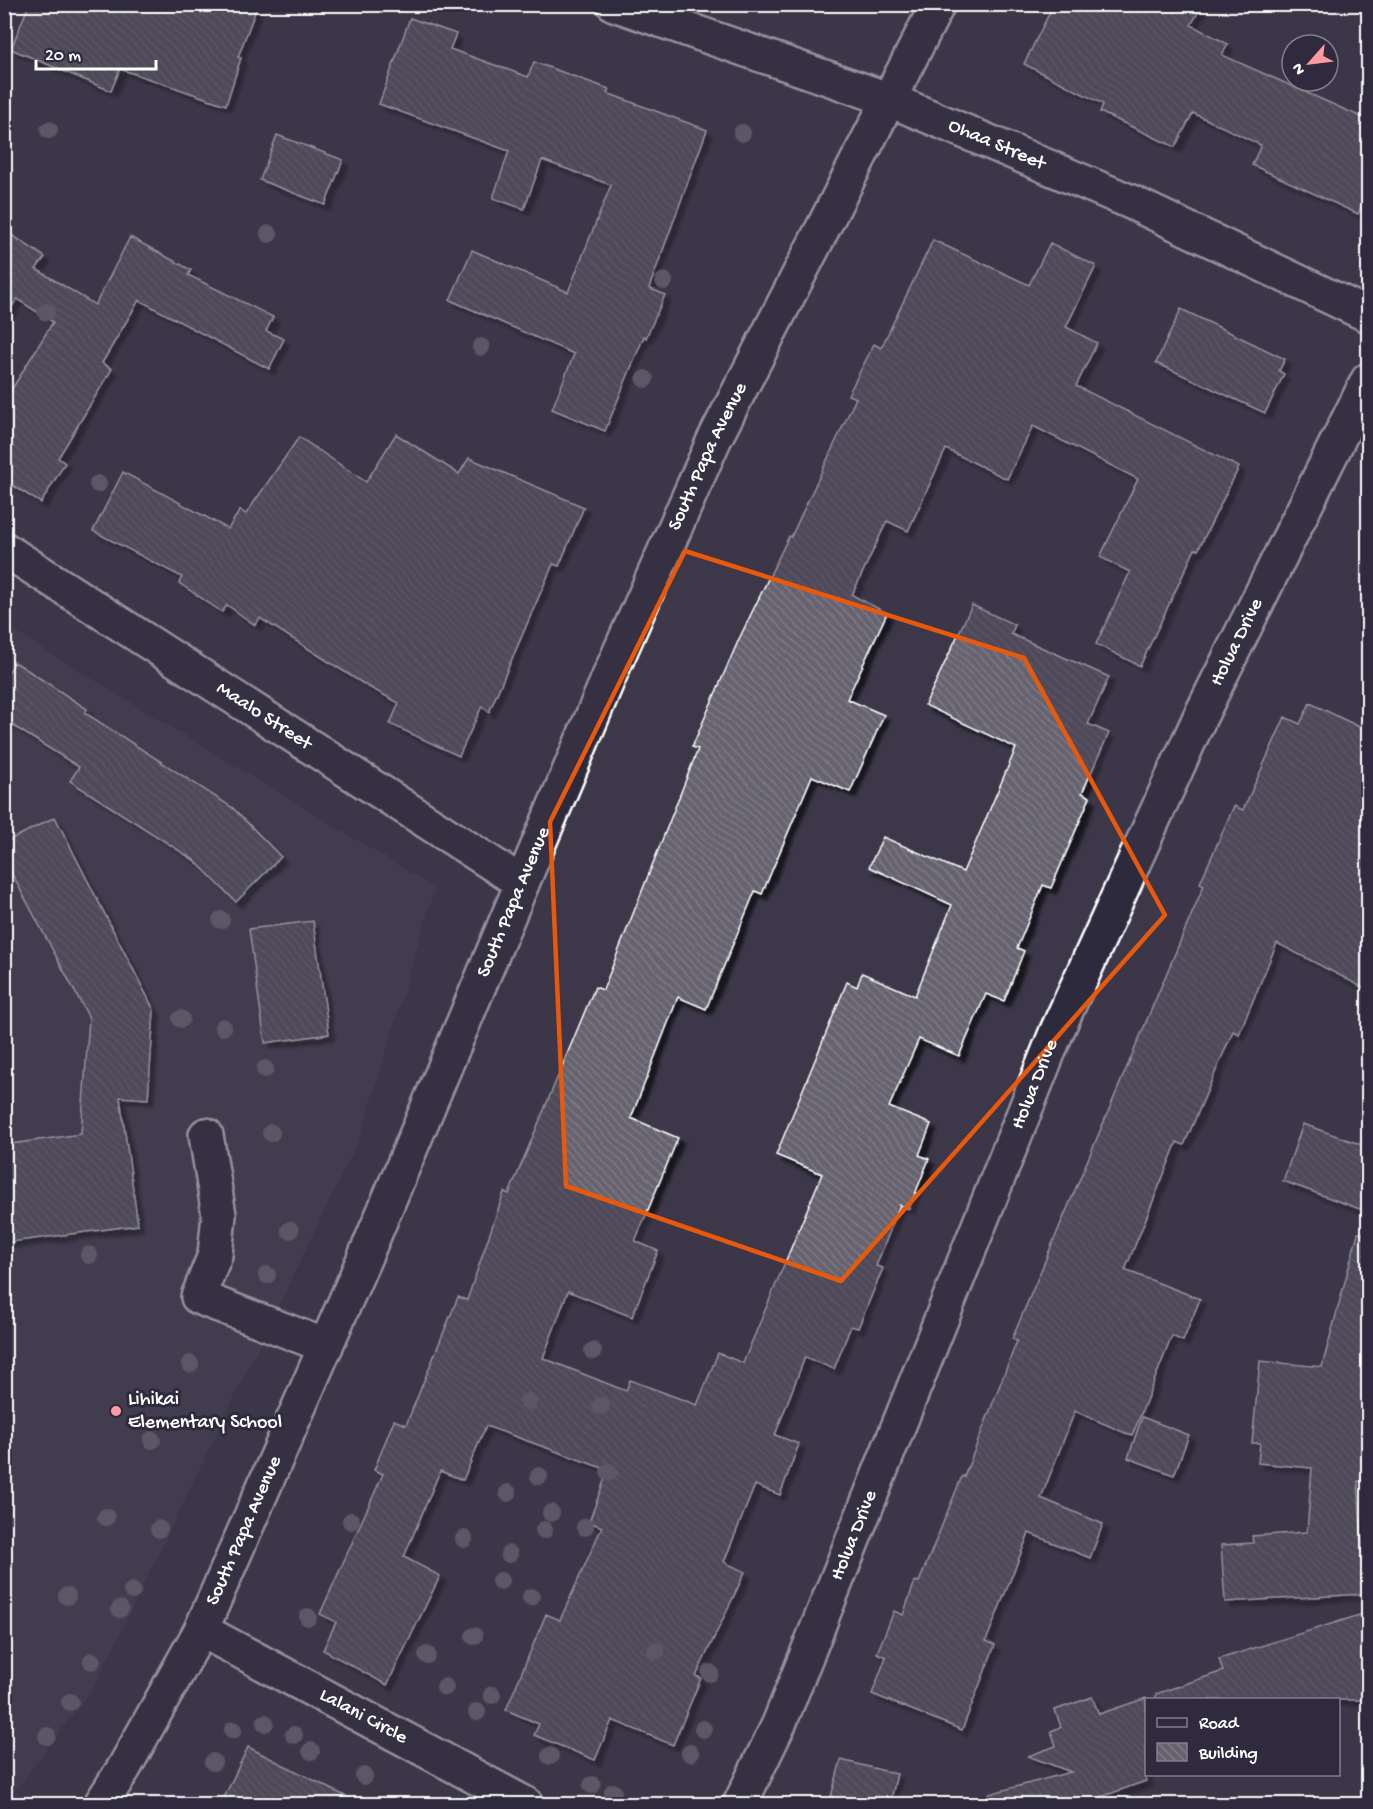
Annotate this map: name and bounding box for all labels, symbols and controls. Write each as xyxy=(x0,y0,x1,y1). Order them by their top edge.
scale bar xyxy=(36,33,156,71)
north arrow xyxy=(1280,33,1340,93)
text: 20 m xyxy=(45,46,81,67)
text: N xyxy=(1289,59,1311,77)
street label: Ohaa Street xyxy=(945,114,1050,176)
street label: South Papa Avenue xyxy=(664,378,753,534)
street label: Holua Drive xyxy=(1206,594,1269,690)
street label: Maalo Street xyxy=(212,677,317,757)
street label: South Papa Avenue xyxy=(472,823,556,981)
street label: Holua Drive xyxy=(1007,1035,1064,1133)
place label: Lihikai Elementary School xyxy=(128,1389,282,1435)
marker: Lihikai Elementary School xyxy=(109,1404,123,1418)
street label: South Papa Avenue xyxy=(202,1452,288,1609)
street label: Holua Drive xyxy=(826,1487,883,1584)
street label: Lalani Circle xyxy=(315,1684,412,1750)
legend xyxy=(1145,1698,1340,1776)
text: Road xyxy=(1199,1714,1240,1735)
text: Building xyxy=(1198,1744,1258,1765)

